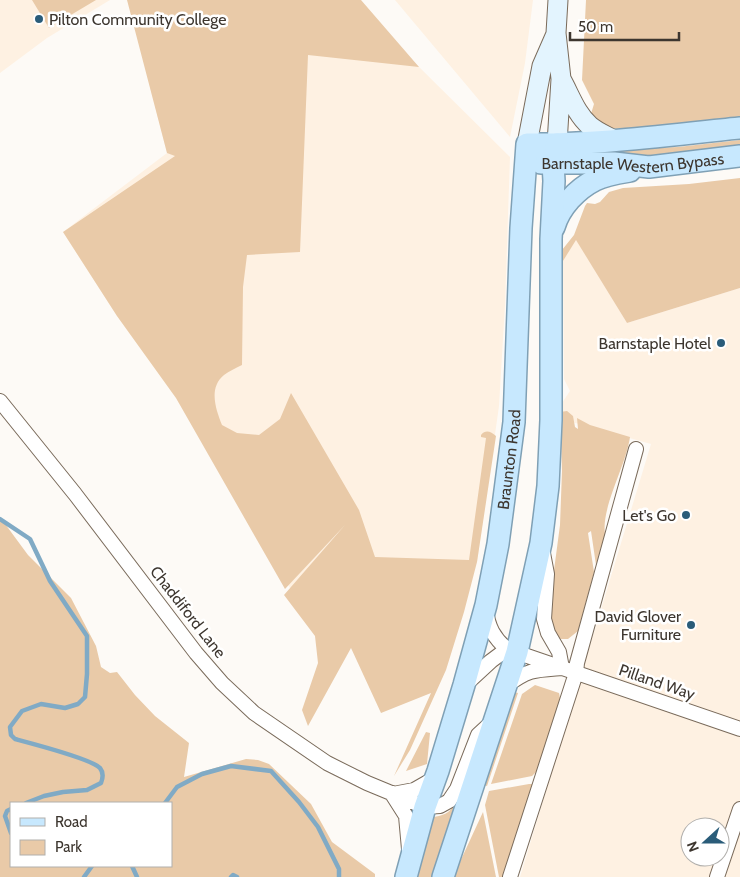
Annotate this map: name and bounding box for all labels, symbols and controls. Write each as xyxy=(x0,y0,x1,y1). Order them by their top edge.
place label: Pilton Community College xyxy=(49,10,226,29)
scale bar xyxy=(570,10,679,42)
marker: Pilton Community College xyxy=(33,13,45,25)
text: 50 m xyxy=(578,18,613,36)
street label: Barnstaple Western Bypass xyxy=(541,148,725,177)
place label: Barnstaple Hotel xyxy=(599,334,711,353)
marker: Barnstaple Hotel xyxy=(715,337,727,349)
street label: Braunton Road xyxy=(493,409,524,511)
place label: Let's Go xyxy=(622,506,676,525)
marker: Let's Go xyxy=(680,509,692,521)
street label: Chaddiford Lane xyxy=(146,562,230,662)
place label: David Glover Furniture xyxy=(594,607,682,644)
marker: David Glover Furniture xyxy=(685,619,697,631)
street label: Pilland Way xyxy=(617,660,697,704)
legend xyxy=(10,802,172,867)
text: Road xyxy=(55,813,88,831)
north arrow xyxy=(680,817,730,867)
text: Park xyxy=(55,838,82,856)
text: N xyxy=(683,839,703,855)

